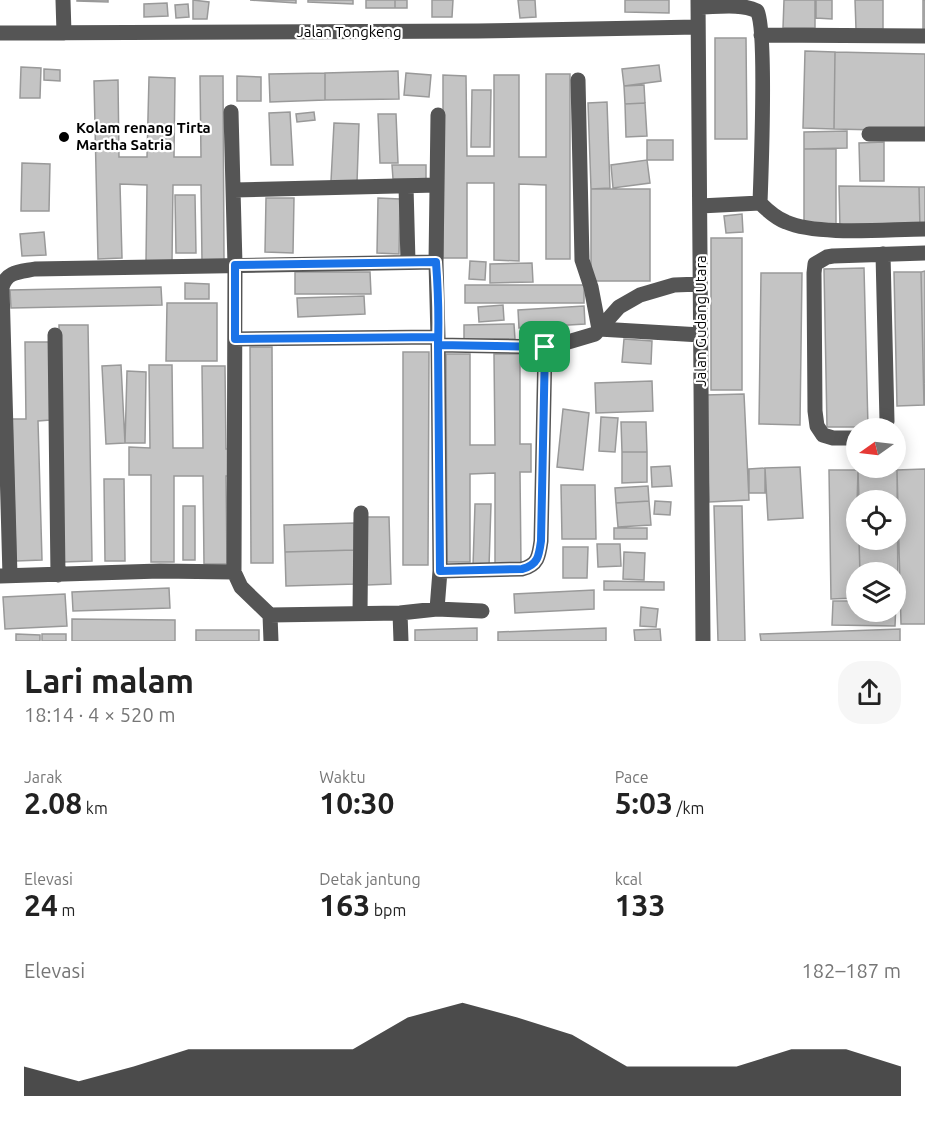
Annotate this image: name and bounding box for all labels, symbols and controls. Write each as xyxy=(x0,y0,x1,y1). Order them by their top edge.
street label: Jalan Tongkeng xyxy=(296,23,402,40)
place label: Kolam renang Tirta Martha Satria xyxy=(76,119,211,153)
marker: Kolam renang Tirta Martha Satria xyxy=(57,130,71,144)
street label: Jalan Gudang Utara xyxy=(692,255,709,387)
pin xyxy=(519,321,570,372)
icon: arrive xyxy=(528,330,561,363)
north arrow xyxy=(846,418,906,478)
map controls xyxy=(846,418,906,622)
button: locate xyxy=(846,490,906,550)
button: layers xyxy=(846,562,906,622)
button: share xyxy=(838,661,901,724)
text: Lari malam xyxy=(24,662,194,699)
text: 18:14 · 4 × 520 m xyxy=(24,703,176,726)
text: Jarak xyxy=(24,768,62,786)
text: Waktu xyxy=(319,768,366,786)
text: Pace xyxy=(615,768,649,786)
text: 2.08 xyxy=(24,786,82,820)
text: 10:30 xyxy=(319,786,394,820)
text: 5:03 xyxy=(615,786,673,820)
text: km xyxy=(82,799,108,817)
text: /km xyxy=(673,799,704,817)
text: Elevasi xyxy=(24,870,73,888)
text: Detak jantung xyxy=(319,870,421,888)
text: kcal xyxy=(615,870,642,888)
text: 24 xyxy=(24,888,58,922)
text: 163 xyxy=(319,888,370,922)
text: 133 xyxy=(615,888,665,922)
text: m xyxy=(58,901,75,919)
text: bpm xyxy=(370,901,406,919)
text: Elevasi xyxy=(24,959,85,982)
text: 182–187 m xyxy=(802,959,901,982)

